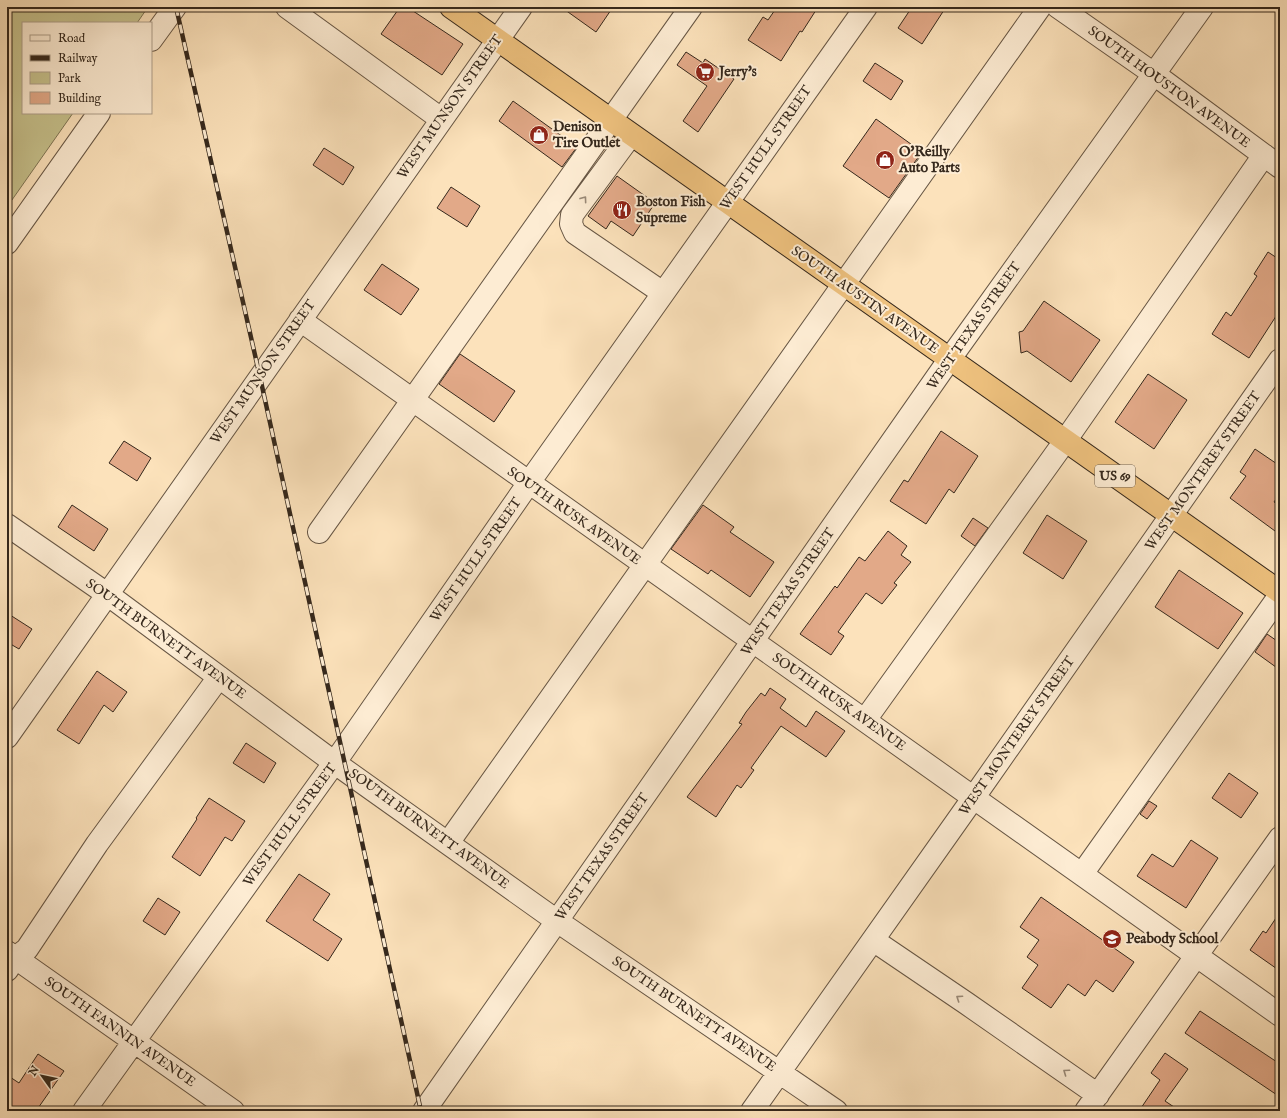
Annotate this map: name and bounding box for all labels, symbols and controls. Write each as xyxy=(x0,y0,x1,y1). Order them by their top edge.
legend xyxy=(22,22,152,114)
street label: SOUTH HOUSTON AVENUE xyxy=(1084,22,1254,152)
text: Road xyxy=(58,31,86,46)
street label: WEST MUNSON STREET xyxy=(393,31,507,182)
text: Railway xyxy=(58,51,97,66)
supermarket icon: Jerry's xyxy=(694,61,716,83)
place label: Jerry's xyxy=(717,63,757,81)
text: Park xyxy=(58,71,81,86)
street label: WEST HULL STREET xyxy=(716,82,816,214)
text: Building xyxy=(58,91,102,106)
place label: Denison Tire Outlet xyxy=(552,118,620,152)
shop icon: Denison Tire Outlet xyxy=(528,124,550,146)
place label: O'Reilly Auto Parts xyxy=(898,143,960,177)
shop icon: O'Reilly Auto Parts xyxy=(874,149,896,171)
place label: Boston Fish Supreme xyxy=(636,193,706,227)
one-way arrow xyxy=(579,196,586,203)
restaurant icon: Boston Fish Supreme xyxy=(611,199,633,221)
street label: SOUTH AUSTIN AVENUE xyxy=(788,242,943,358)
street label: WEST TEXAS STREET xyxy=(923,258,1025,393)
street label: WEST MUNSON STREET xyxy=(206,296,320,447)
street label: WEST MONTEREY STREET xyxy=(1141,387,1265,554)
street label: SOUTH RUSK AVENUE xyxy=(504,463,645,569)
road number: US 69 xyxy=(1095,465,1135,487)
street label: WEST HULL STREET xyxy=(426,494,526,626)
street label: WEST TEXAS STREET xyxy=(737,524,839,659)
street label: SOUTH BURNETT AVENUE xyxy=(82,575,250,704)
street label: SOUTH RUSK AVENUE xyxy=(769,649,910,755)
street label: WEST MONTEREY STREET xyxy=(955,652,1079,819)
street label: WEST HULL STREET xyxy=(239,759,341,890)
street label: SOUTH BURNETT AVENUE xyxy=(345,765,513,894)
street label: WEST TEXAS STREET xyxy=(551,789,653,924)
school or university icon: Peabody School xyxy=(1101,928,1123,950)
place label: Peabody School xyxy=(1126,930,1219,948)
street label: SOUTH BURNETT AVENUE xyxy=(608,952,780,1076)
street label: SOUTH FANNIN AVENUE xyxy=(41,973,199,1091)
one-way arrow xyxy=(956,995,963,1003)
north arrow xyxy=(22,1056,62,1096)
text: N xyxy=(25,1063,43,1080)
one-way arrow xyxy=(1063,1069,1070,1077)

